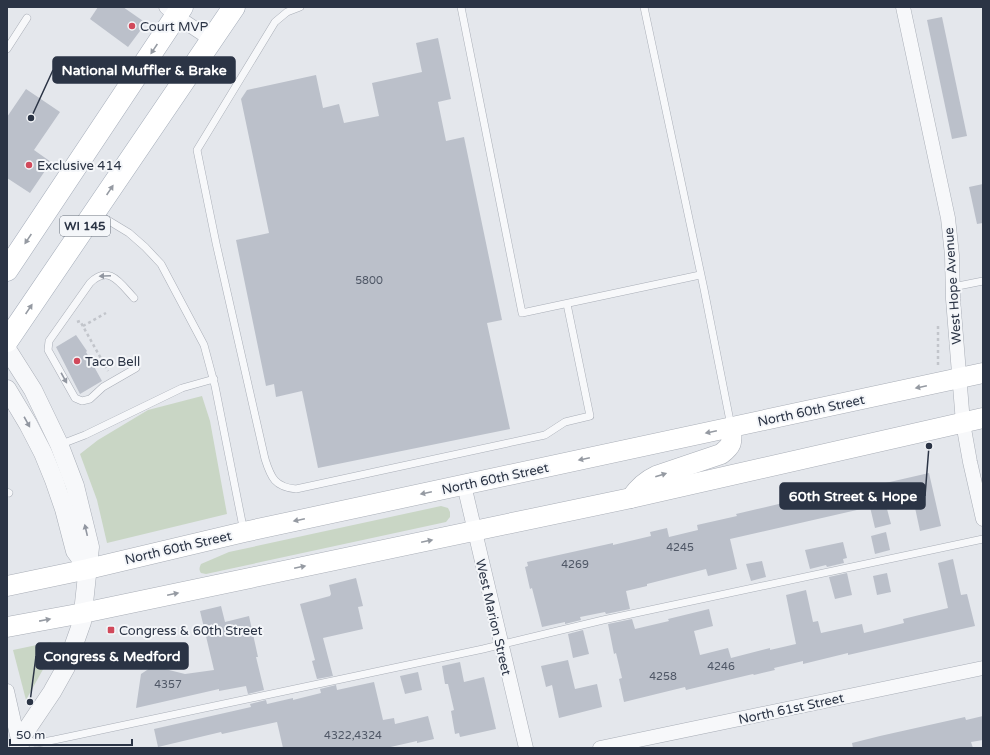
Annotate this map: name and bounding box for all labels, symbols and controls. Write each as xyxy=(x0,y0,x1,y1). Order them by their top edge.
place label: Court MVP xyxy=(140,19,209,35)
marker: Court MVP xyxy=(127,21,137,31)
one-way arrow xyxy=(150,44,158,54)
callout: National Muffler & Brake xyxy=(53,57,235,83)
text: National Muffler & Brake xyxy=(61,62,227,79)
place label: Exclusive 414 xyxy=(37,158,122,174)
marker: Exclusive 414 xyxy=(24,160,34,170)
one-way arrow xyxy=(106,184,114,195)
road number: WI 145 xyxy=(60,216,110,236)
street label: West Hope Avenue xyxy=(941,227,965,345)
one-way arrow xyxy=(24,234,32,244)
one-way arrow xyxy=(98,272,111,279)
house number: 5800 xyxy=(355,274,383,287)
one-way arrow xyxy=(25,304,33,314)
place label: Taco Bell xyxy=(85,354,140,370)
marker: Taco Bell xyxy=(72,356,82,366)
one-way arrow xyxy=(61,372,68,384)
one-way arrow xyxy=(914,384,927,390)
street label: North 60th Street xyxy=(756,392,866,430)
one-way arrow xyxy=(24,416,31,428)
one-way arrow xyxy=(705,429,718,435)
one-way arrow xyxy=(578,457,590,463)
street label: North 60th Street xyxy=(440,460,550,498)
one-way arrow xyxy=(655,471,667,477)
callout: 60th Street & Hope xyxy=(780,483,925,509)
text: 60th Street & Hope xyxy=(789,488,917,505)
one-way arrow xyxy=(420,491,432,497)
one-way arrow xyxy=(292,518,305,524)
one-way arrow xyxy=(83,524,89,537)
street label: North 60th Street xyxy=(123,528,233,568)
one-way arrow xyxy=(421,537,433,543)
house number: 4245 xyxy=(666,541,694,554)
street label: West Marion Street xyxy=(472,558,514,677)
house number: 4269 xyxy=(561,558,589,571)
one-way arrow xyxy=(294,564,306,570)
one-way arrow xyxy=(167,591,179,597)
one-way arrow xyxy=(39,617,51,623)
place label: Congress & 60th Street xyxy=(119,623,263,639)
marker: Congress & 60th Street xyxy=(106,625,116,635)
callout: Congress & Medford xyxy=(36,643,188,669)
text: Congress & Medford xyxy=(44,648,181,665)
house number: 4246 xyxy=(707,660,735,673)
house number: 4258 xyxy=(649,670,677,683)
house number: 4357 xyxy=(154,678,182,691)
street label: North 61st Street xyxy=(737,690,845,728)
scale bar xyxy=(10,721,132,747)
text: 50 m xyxy=(16,728,45,742)
house number: 4322,4324 xyxy=(324,729,382,742)

